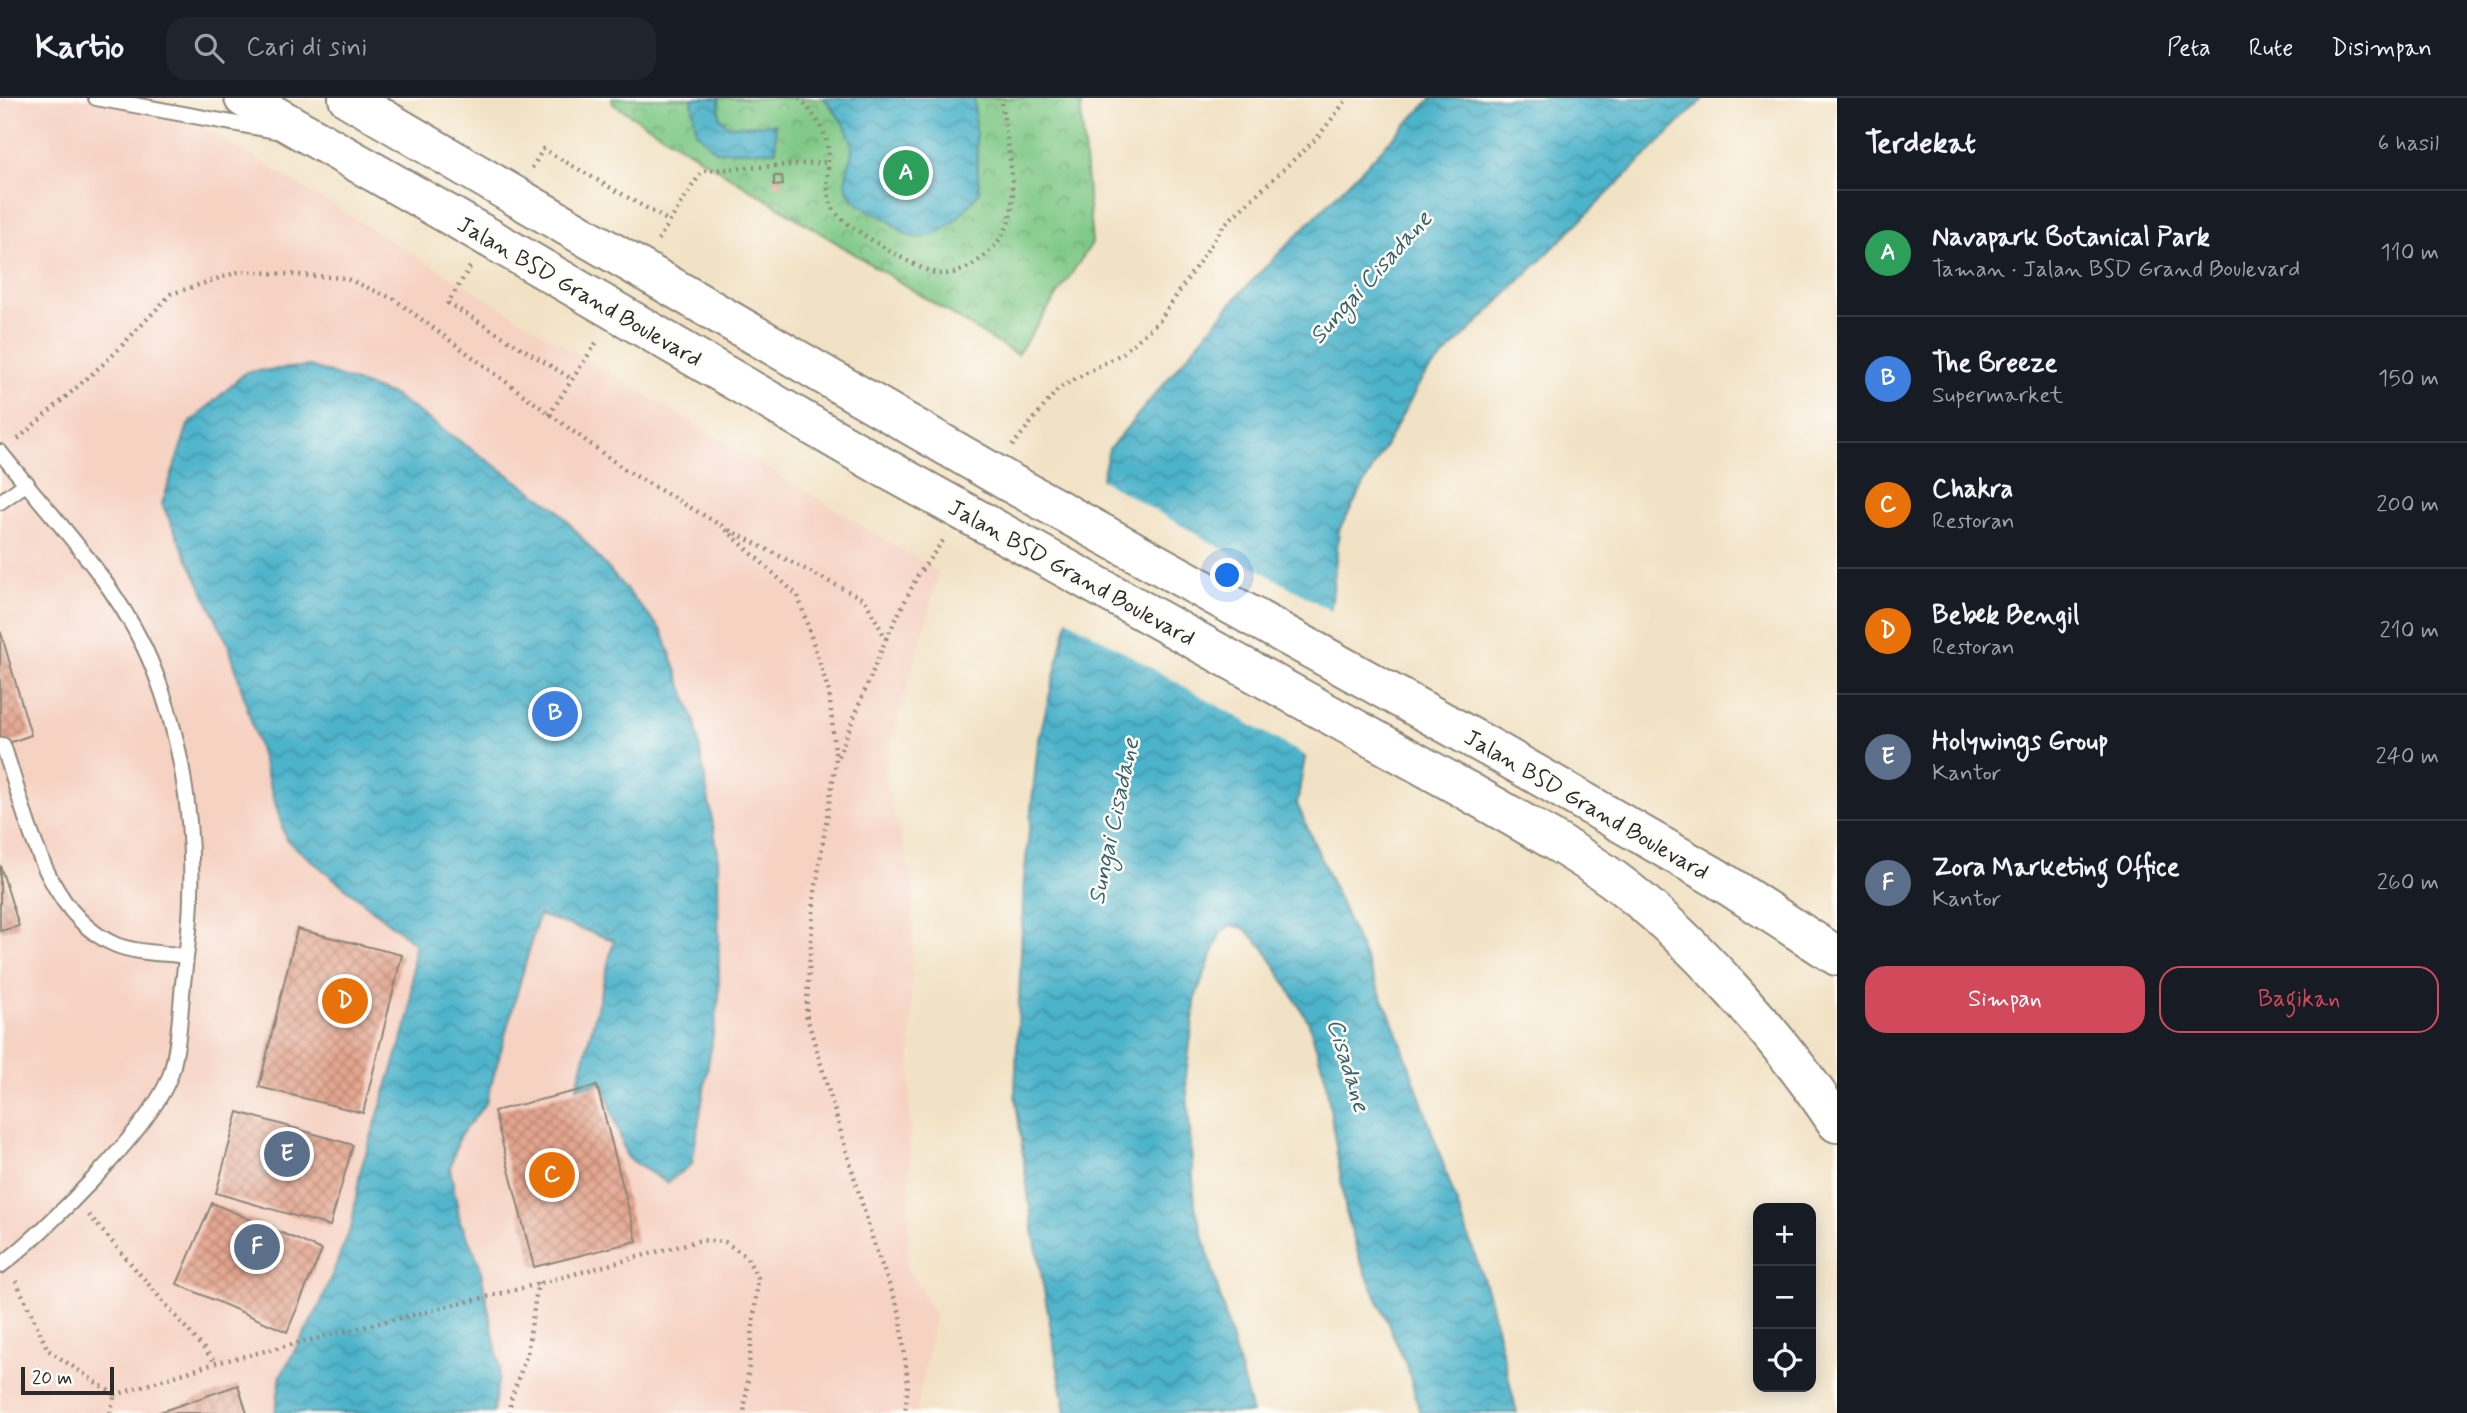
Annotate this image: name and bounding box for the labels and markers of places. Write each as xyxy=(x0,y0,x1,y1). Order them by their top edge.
pin: A xyxy=(883,147,929,199)
pin: B xyxy=(532,688,578,740)
pin: D xyxy=(322,975,368,1027)
pin: E xyxy=(264,1128,310,1180)
pin: C xyxy=(529,1149,575,1201)
pin: F xyxy=(234,1221,280,1273)

